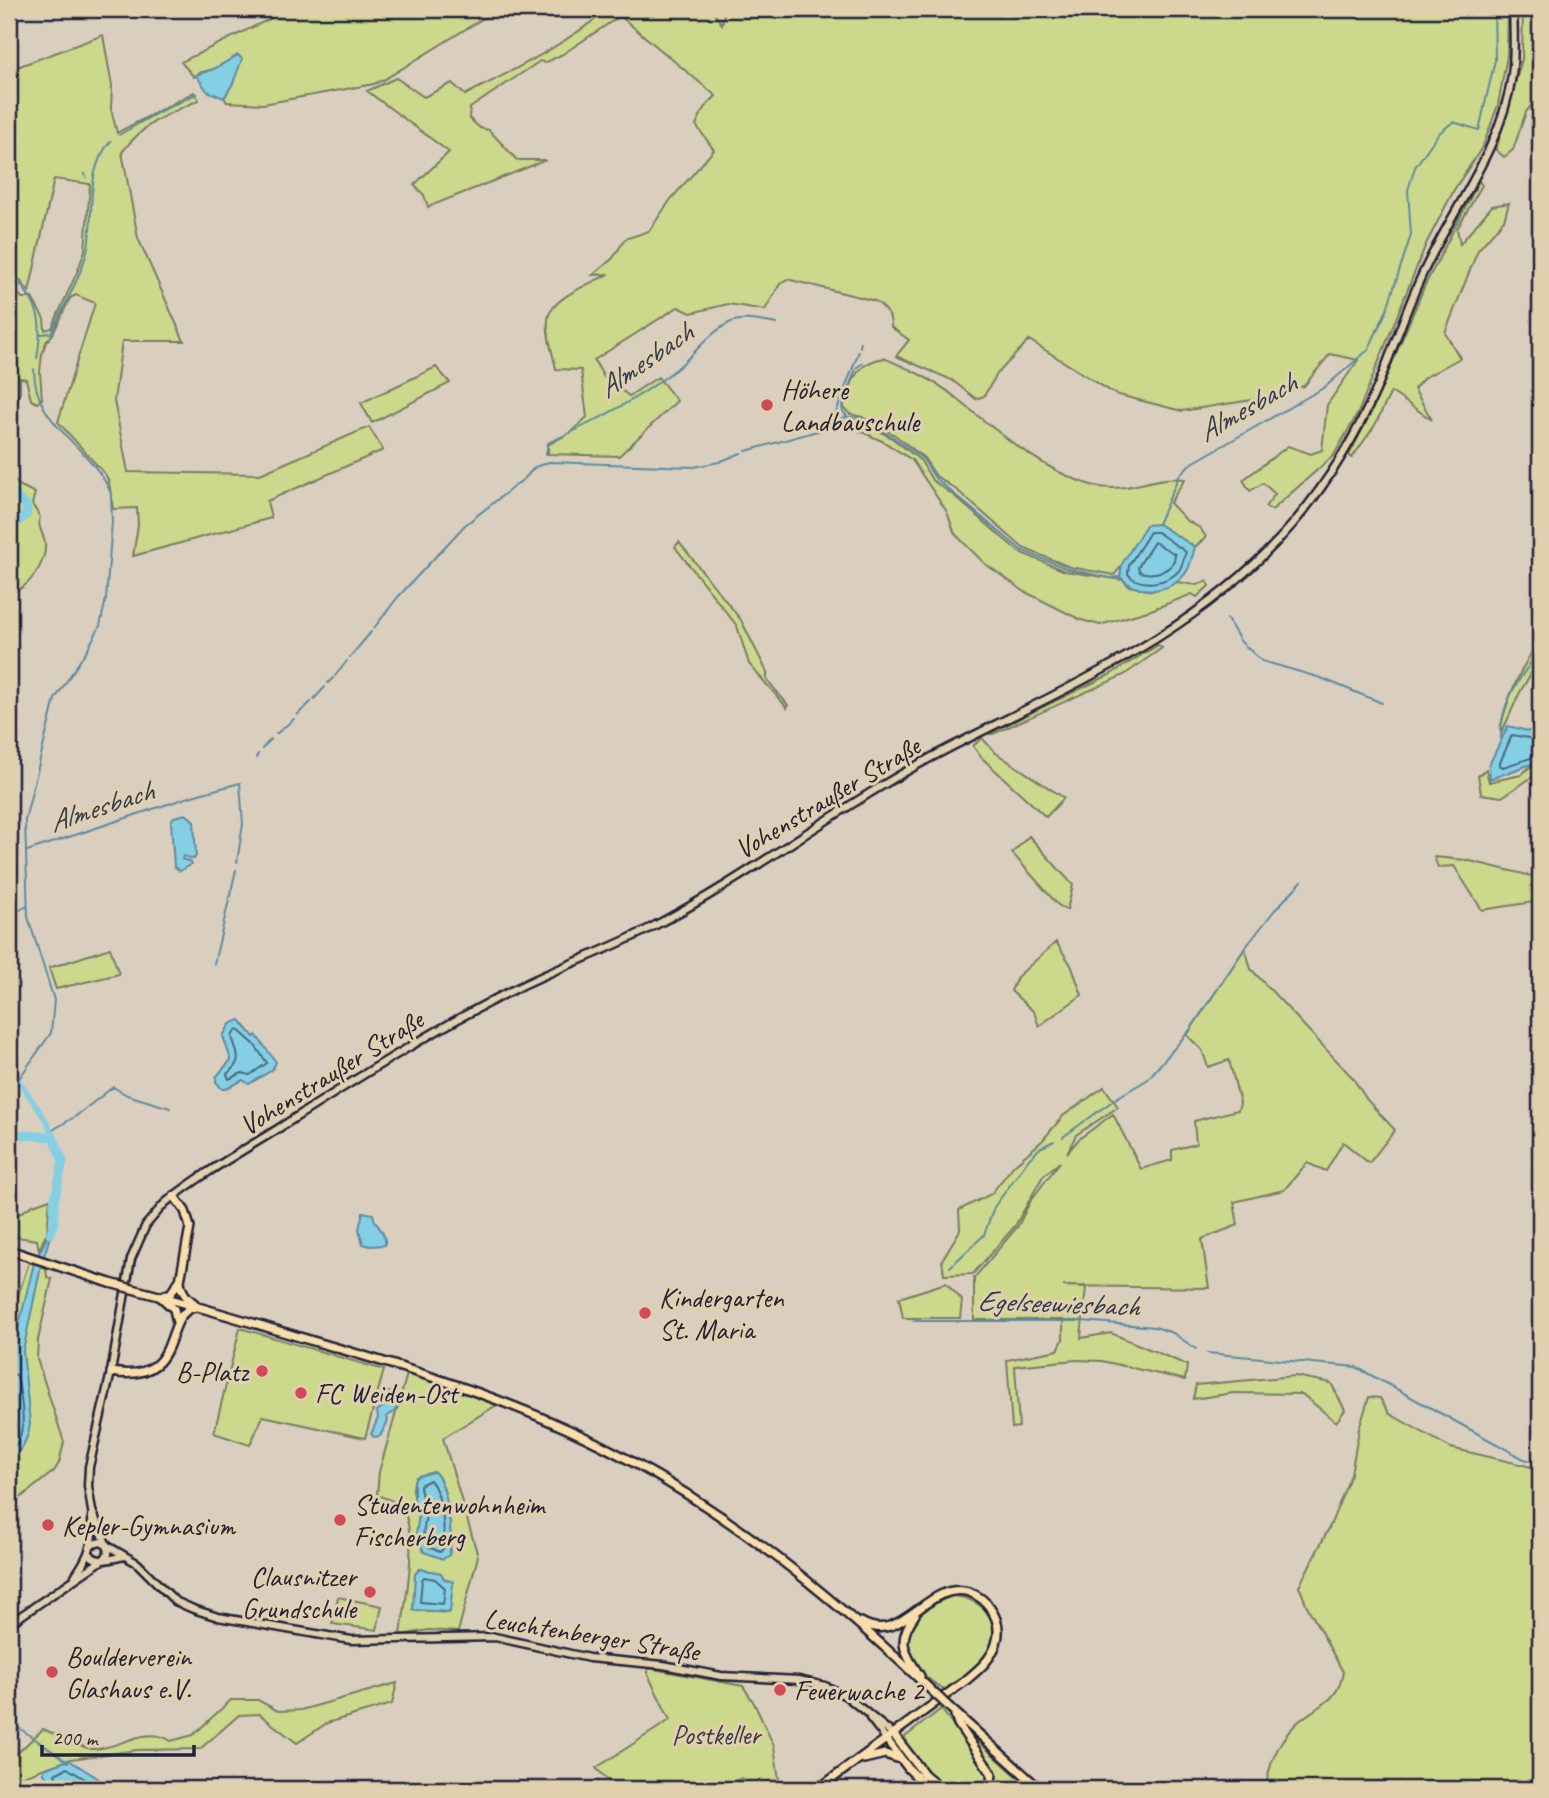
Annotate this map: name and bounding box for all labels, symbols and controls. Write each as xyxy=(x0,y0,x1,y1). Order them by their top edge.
water label: Almesbach xyxy=(590,312,702,406)
water label: Almesbach xyxy=(1191,362,1305,450)
place label: Höhere Landbauschule xyxy=(781,372,921,439)
marker: Höhere Landbauschule xyxy=(759,397,775,413)
street label: Vohenstraußer Straße xyxy=(728,727,928,866)
water label: Almesbach xyxy=(44,771,160,841)
street label: Vohenstraußer Straße xyxy=(233,1001,431,1143)
place label: Kindergarten St. Maria xyxy=(659,1280,785,1347)
water label: Egelseewiesbach xyxy=(976,1281,1142,1325)
marker: Kindergarten St. Maria xyxy=(637,1305,653,1321)
place label: B-Platz xyxy=(176,1354,250,1389)
marker: B-Platz xyxy=(254,1363,270,1379)
place label: FC Weiden-Ost xyxy=(315,1376,460,1411)
marker: FC Weiden-Ost xyxy=(293,1385,309,1401)
place label: Studentenwohnheim Fischerberg xyxy=(354,1487,546,1554)
place label: Kepler-Gymnasium xyxy=(62,1508,237,1543)
marker: Studentenwohnheim Fischerberg xyxy=(332,1512,348,1528)
marker: Kepler-Gymnasium xyxy=(40,1517,56,1533)
place label: Clausnitzer Grundschule xyxy=(242,1559,358,1626)
marker: Clausnitzer Grundschule xyxy=(362,1584,378,1600)
street label: Leuchtenberger Straße xyxy=(482,1600,704,1669)
place label: Boulderverein Glashaus e.V. xyxy=(66,1639,193,1706)
marker: Boulderverein Glashaus e.V. xyxy=(44,1664,60,1680)
place label: Feuerwache 2 xyxy=(794,1673,926,1708)
marker: Feuerwache 2 xyxy=(772,1682,788,1698)
scale bar xyxy=(42,1714,194,1758)
park label: Postkeller xyxy=(672,1717,762,1752)
text: 200 m xyxy=(52,1725,99,1751)

